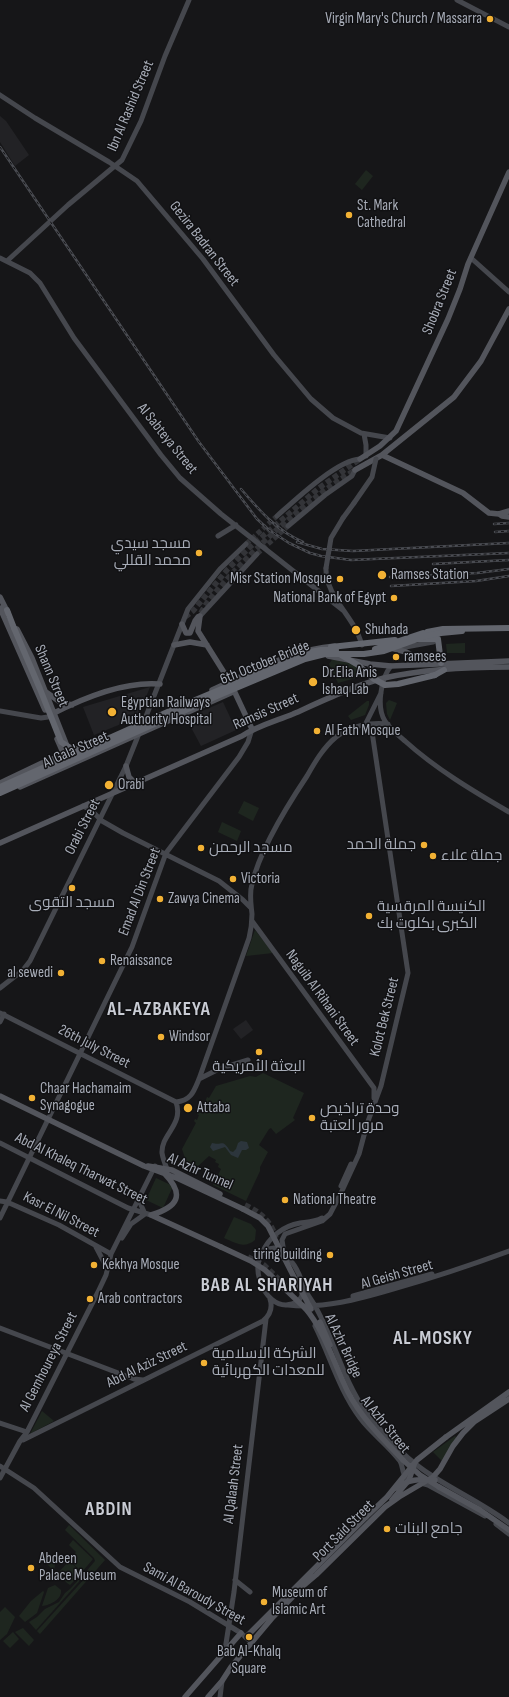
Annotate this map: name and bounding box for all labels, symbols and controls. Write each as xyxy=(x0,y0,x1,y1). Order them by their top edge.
place label: Virgin Mary's Church / Massarra xyxy=(325,10,482,28)
marker: Virgin Mary's Church / Massarra xyxy=(485,14,495,24)
street label: Ibn Al Rashid Street xyxy=(104,58,158,154)
place label: St. Mark Cathedral xyxy=(357,197,406,232)
street label: Gezira Badran Street xyxy=(165,198,243,290)
marker: St. Mark Cathedral xyxy=(344,210,354,220)
street label: Shobra Street xyxy=(419,267,461,337)
street label: Al Sabteya Street xyxy=(133,400,201,478)
place label: مسجد سيدي محمد القللي xyxy=(111,535,191,570)
marker: مسجد سيدي محمد القللي xyxy=(194,548,204,558)
place label: Ramses Station xyxy=(391,566,469,584)
marker: Ramses Station xyxy=(376,569,388,581)
place label: Misr Station Mosque xyxy=(230,570,332,588)
marker: Misr Station Mosque xyxy=(335,574,345,584)
place label: National Bank of Egypt xyxy=(273,589,386,607)
marker: National Bank of Egypt xyxy=(389,593,399,603)
place label: Shuhada xyxy=(365,621,408,639)
marker: Shuhada xyxy=(350,624,362,636)
street label: 6th October Bridge xyxy=(218,637,312,689)
street label: Shann Street xyxy=(30,642,72,710)
place label: ramsees xyxy=(404,648,446,666)
marker: ramsees xyxy=(391,652,401,662)
place label: Dr.Elia Anis Ishaq Lab xyxy=(322,664,377,699)
marker: Dr.Elia Anis Ishaq Lab xyxy=(307,676,319,688)
street label: Ramsis Street xyxy=(230,690,302,734)
place label: Egyptian Railways Authority Hospital xyxy=(121,694,212,729)
marker: Egyptian Railways Authority Hospital xyxy=(106,706,118,718)
place label: Al Fath Mosque xyxy=(325,722,400,740)
marker: Al Fath Mosque xyxy=(312,726,322,736)
street label: Al Gala' Street xyxy=(40,728,112,772)
place label: Orabi xyxy=(118,776,144,794)
marker: Orabi xyxy=(103,779,115,791)
street label: Orabi Street xyxy=(61,796,105,858)
place label: جملة الحمد xyxy=(347,836,416,854)
place label: مسجد الرحمن xyxy=(209,839,293,857)
marker: جملة الحمد xyxy=(419,840,429,850)
marker: مسجد الرحمن xyxy=(196,843,206,853)
street label: Emad Al Din Street xyxy=(115,846,165,938)
place label: جملة علاء xyxy=(441,847,502,865)
marker: جملة علاء xyxy=(428,851,438,861)
place label: Victoria xyxy=(241,870,280,888)
marker: Victoria xyxy=(228,874,238,884)
marker: مسجد التقوى xyxy=(67,883,77,893)
place label: Zawya Cinema xyxy=(168,890,240,908)
place label: مسجد التقوى xyxy=(29,894,115,912)
marker: Zawya Cinema xyxy=(155,894,165,904)
place label: الكنيسة المرقسية الكبرى بكلوت بك xyxy=(377,898,486,933)
marker: الكنيسة المرقسية الكبرى بكلوت بك xyxy=(364,911,374,921)
street label: Naguib Al Rihani Street xyxy=(281,947,363,1049)
place label: Renaissance xyxy=(110,952,172,970)
marker: Renaissance xyxy=(97,956,107,966)
place label: al sewedi xyxy=(7,964,53,982)
marker: al sewedi xyxy=(56,968,66,978)
street label: Kolot Bek Street xyxy=(366,975,404,1059)
district label: AL-AZBAKEYA xyxy=(107,999,211,1021)
street label: 26th July Street xyxy=(55,1021,133,1073)
place label: Windsor xyxy=(169,1028,210,1046)
marker: Windsor xyxy=(156,1032,166,1042)
marker: البعثة الأمريكية xyxy=(254,1047,264,1057)
place label: البعثة الأمريكية xyxy=(212,1058,306,1076)
place label: Chaar Hachamaim Synagogue xyxy=(40,1080,131,1115)
marker: Chaar Hachamaim Synagogue xyxy=(27,1093,37,1103)
place label: Attaba xyxy=(197,1099,230,1117)
place label: وحدة تراخيص مرور العتبة xyxy=(320,1100,399,1135)
marker: Attaba xyxy=(182,1102,194,1114)
marker: وحدة تراخيص مرور العتبة xyxy=(307,1113,317,1123)
street label: Abd Al Khaleq Tharwat Street xyxy=(12,1129,150,1209)
street label: Al Azhr Tunnel xyxy=(164,1150,236,1194)
street label: Kasr El Nil Street xyxy=(20,1188,102,1242)
place label: National Theatre xyxy=(293,1191,376,1209)
marker: National Theatre xyxy=(280,1195,290,1205)
place label: tiring building xyxy=(253,1246,322,1264)
marker: tiring building xyxy=(325,1250,335,1260)
place label: Kekhya Mosque xyxy=(102,1256,179,1274)
street label: Al Geish Street xyxy=(359,1256,435,1294)
marker: Kekhya Mosque xyxy=(89,1260,99,1270)
district label: BAB AL SHARIYAH xyxy=(201,1275,333,1297)
place label: Arab contractors xyxy=(98,1290,182,1308)
marker: Arab contractors xyxy=(85,1294,95,1304)
street label: Al Gemhoureya Street xyxy=(16,1309,82,1415)
street label: Al Azhr Bridge xyxy=(320,1311,366,1381)
district label: AL-MOSKY xyxy=(393,1328,473,1350)
street label: Abd Al Aziz Street xyxy=(104,1338,190,1392)
place label: الشركة الاسلامية للمعدات الكهربائية xyxy=(212,1345,325,1380)
marker: الشركة الاسلامية للمعدات الكهربائية xyxy=(199,1358,209,1368)
street label: Al Azhr Street xyxy=(356,1393,414,1457)
street label: Al Qalaah Street xyxy=(220,1443,248,1525)
street label: Port Said Street xyxy=(310,1497,378,1565)
district label: ABDIN xyxy=(85,1499,133,1521)
place label: جامع البنات xyxy=(395,1520,462,1538)
marker: جامع البنات xyxy=(382,1524,392,1534)
place label: Abdeen Palace Museum xyxy=(39,1550,116,1585)
street label: Sami Al Baroudy Street xyxy=(140,1559,248,1629)
marker: Abdeen Palace Museum xyxy=(26,1563,36,1573)
place label: Museum of Islamic Art xyxy=(272,1584,327,1619)
marker: Museum of Islamic Art xyxy=(259,1597,269,1607)
marker: Bab Al-Khalq Square xyxy=(244,1632,254,1642)
place label: Bab Al-Khalq Square xyxy=(217,1643,281,1678)

